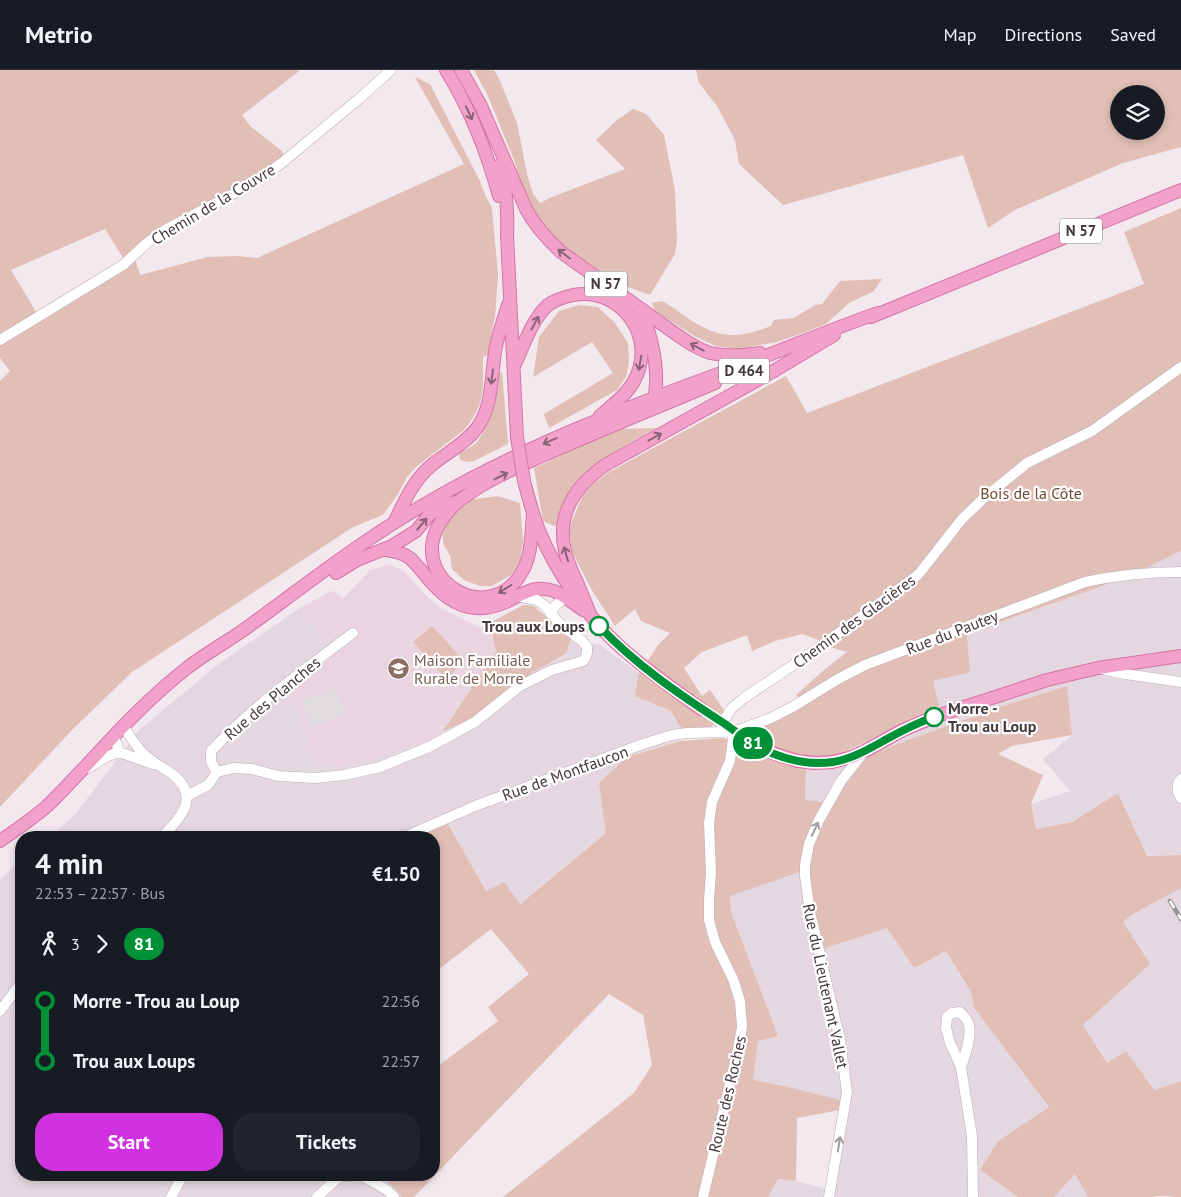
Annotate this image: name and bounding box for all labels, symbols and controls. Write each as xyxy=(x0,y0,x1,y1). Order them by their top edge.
text: Metrio xyxy=(25,19,93,50)
text: Map xyxy=(944,23,976,46)
text: Directions xyxy=(1004,23,1082,46)
text: Saved xyxy=(1110,23,1156,46)
map controls xyxy=(1110,85,1165,140)
button: layers xyxy=(1110,85,1165,140)
one-way arrow xyxy=(465,105,475,120)
street label: Chemin de la Couvre xyxy=(147,159,279,249)
road number: N 57 xyxy=(1060,218,1102,244)
one-way arrow xyxy=(558,248,571,259)
road number: N 57 xyxy=(585,272,627,296)
one-way arrow xyxy=(530,316,540,330)
one-way arrow xyxy=(691,341,705,351)
one-way arrow xyxy=(635,354,645,370)
road number: D 464 xyxy=(719,358,769,384)
one-way arrow xyxy=(487,369,497,385)
one-way arrow xyxy=(648,432,663,442)
one-way arrow xyxy=(543,437,558,446)
one-way arrow xyxy=(493,471,508,481)
park label: Bois de la Côte xyxy=(980,483,1082,503)
one-way arrow xyxy=(416,518,427,531)
one-way arrow xyxy=(561,547,570,563)
street label: Chemin des Glacières xyxy=(789,570,919,672)
one-way arrow xyxy=(498,585,512,595)
street label: Rue du Pautey xyxy=(903,605,1002,659)
place label: Trou aux Loups xyxy=(482,616,585,636)
marker: Trou aux Loups xyxy=(589,616,609,636)
place label: Maison Familiale Rurale de Morre xyxy=(414,650,530,688)
street label: Rue des Planches xyxy=(220,652,324,744)
school or university icon: Maison Familiale Rurale de Morre xyxy=(386,657,410,681)
place label: Morre - Trou au Loup xyxy=(948,698,1037,736)
marker: Morre - Trou au Loup xyxy=(924,707,944,727)
line badge: 81 xyxy=(730,727,776,759)
text: 81 xyxy=(743,731,763,754)
street label: Rue de Montfaucon xyxy=(499,741,631,805)
one-way arrow xyxy=(811,822,820,837)
text: 4 min xyxy=(35,845,103,882)
text: €1.50 xyxy=(372,862,420,886)
text: 22:53 – 22:57 · Bus xyxy=(35,883,165,903)
street label: Rue du Lieutenant Vallet xyxy=(799,902,853,1071)
icon: walk xyxy=(35,930,63,958)
icon: forward xyxy=(88,930,116,958)
text: 81 xyxy=(134,932,154,955)
text: 3 xyxy=(71,934,80,954)
text: Morre - Trou au Loup xyxy=(73,989,240,1013)
text: 22:56 xyxy=(382,991,420,1011)
street label: Route des Roches xyxy=(704,1033,750,1154)
text: Trou aux Loups xyxy=(73,1049,195,1073)
text: 22:57 xyxy=(382,1051,420,1071)
button: Start xyxy=(35,1113,223,1171)
button: Tickets xyxy=(233,1113,420,1171)
one-way arrow xyxy=(834,1137,844,1153)

